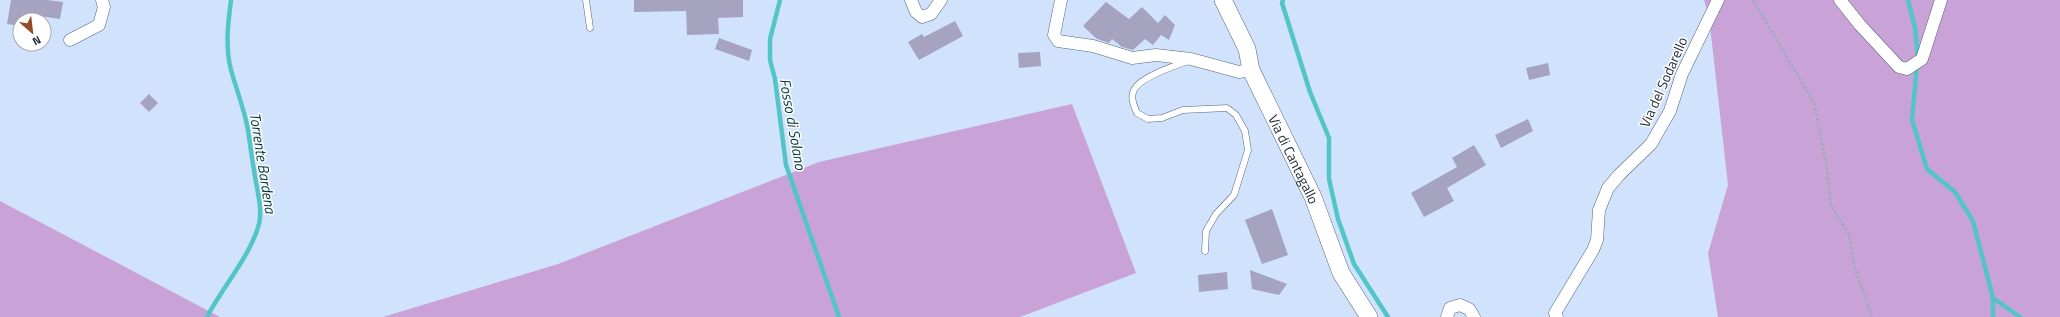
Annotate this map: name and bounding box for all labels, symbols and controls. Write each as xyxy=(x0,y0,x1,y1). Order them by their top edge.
north arrow xyxy=(12,12,52,52)
text: N xyxy=(30,32,44,50)
street label: Via del Sodarello xyxy=(1634,33,1692,131)
water label: Fosso di Solano xyxy=(774,76,812,172)
water label: Torrente Bardena xyxy=(244,111,283,217)
street label: Via di Cantagallo xyxy=(1264,111,1325,207)

